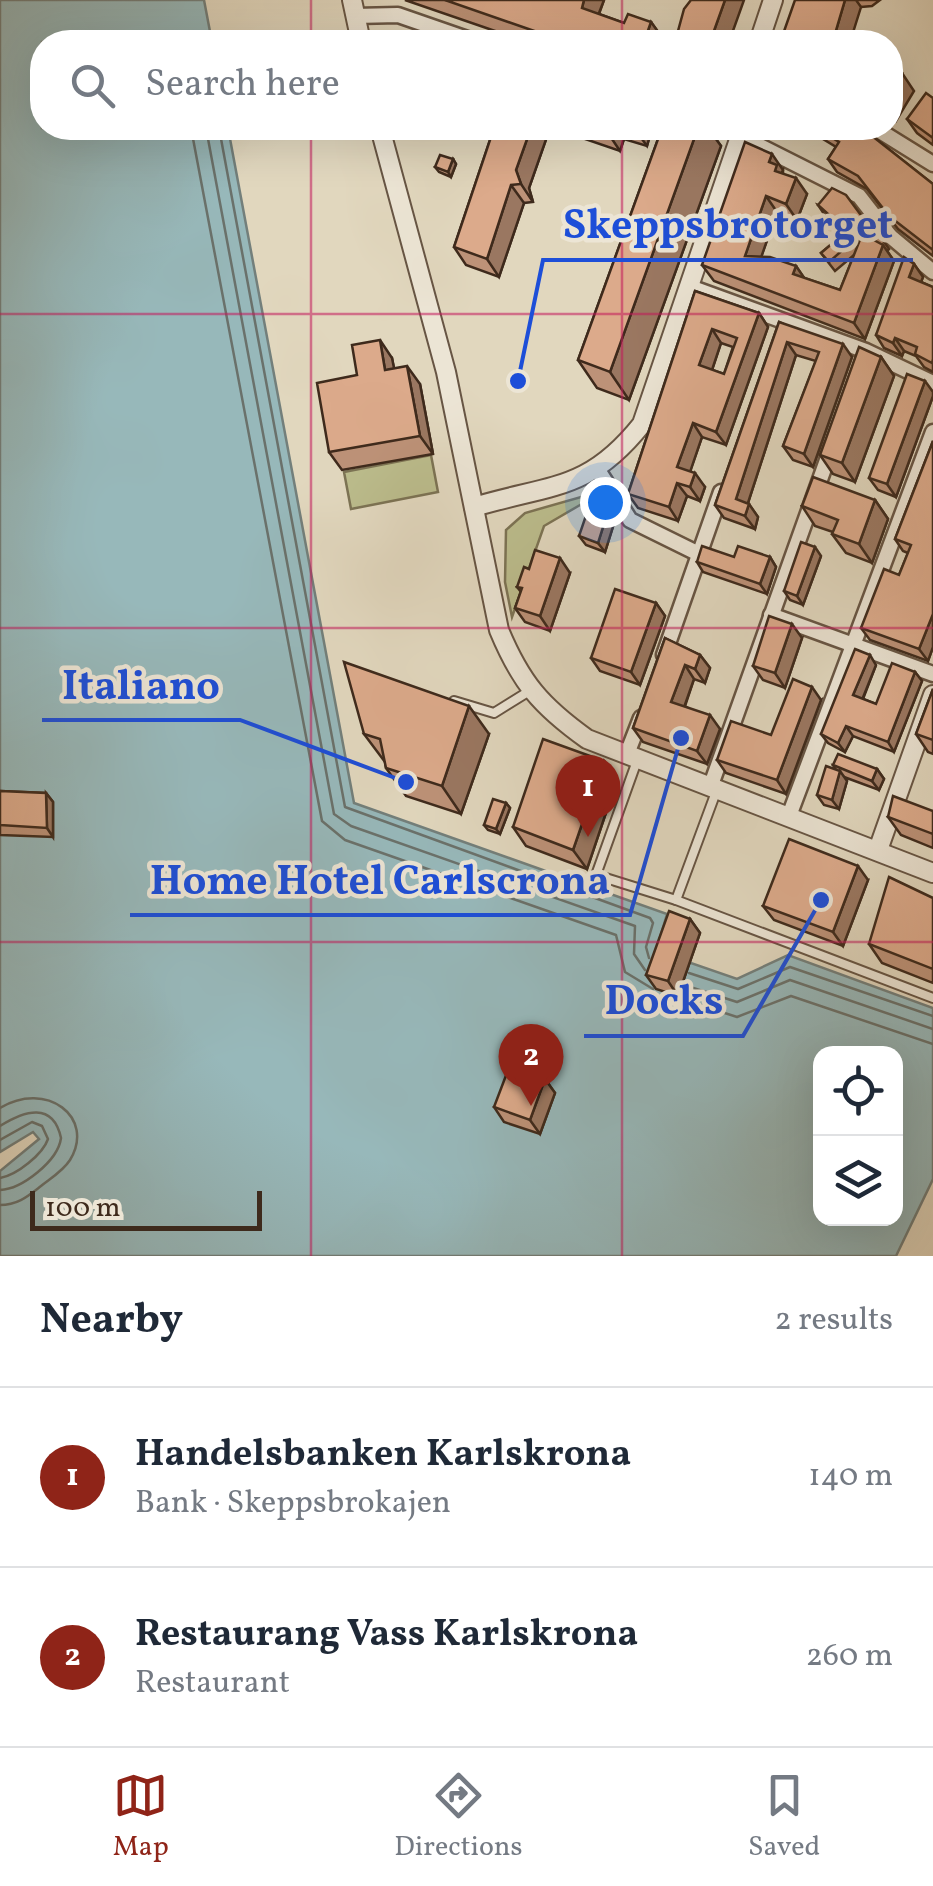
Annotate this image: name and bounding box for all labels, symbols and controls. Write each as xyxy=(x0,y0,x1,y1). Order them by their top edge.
search box xyxy=(30,30,903,140)
icon: search xyxy=(65,58,120,113)
text: Search here xyxy=(145,59,340,112)
callout: Skeppsbrotorget xyxy=(543,188,913,260)
text: Skeppsbrotorget xyxy=(563,198,893,257)
your location xyxy=(580,477,631,528)
callout: Italiano xyxy=(42,648,240,720)
text: Italiano xyxy=(62,659,220,718)
pin: 1 xyxy=(556,754,620,837)
callout: Home Hotel Carlscrona xyxy=(130,843,630,915)
text: Home Hotel Carlscrona xyxy=(150,854,610,913)
callout: Docks xyxy=(584,964,743,1036)
text: Docks xyxy=(605,974,723,1033)
pin: 2 xyxy=(498,1024,564,1106)
map controls xyxy=(813,1046,903,1226)
button: locate xyxy=(813,1046,903,1136)
button: layers xyxy=(813,1136,903,1226)
scale bar xyxy=(30,1186,262,1230)
text: 100 m xyxy=(45,1189,120,1228)
text: Nearby xyxy=(40,1292,183,1351)
text: 2 results xyxy=(775,1299,893,1343)
text: Handelsbanken Karlskrona xyxy=(135,1429,631,1482)
text: 1 xyxy=(66,1455,79,1499)
text: 140 m xyxy=(808,1455,893,1499)
text: Bank · Skeppsbrokajen xyxy=(135,1482,451,1526)
text: Restaurang Vass Karlskrona xyxy=(135,1609,638,1662)
text: 2 xyxy=(64,1635,81,1679)
text: 260 m xyxy=(806,1635,893,1679)
text: Restaurant xyxy=(135,1662,290,1706)
tab: Map xyxy=(113,1768,169,1867)
tab: Directions xyxy=(394,1768,523,1867)
tab: Saved xyxy=(748,1768,820,1867)

